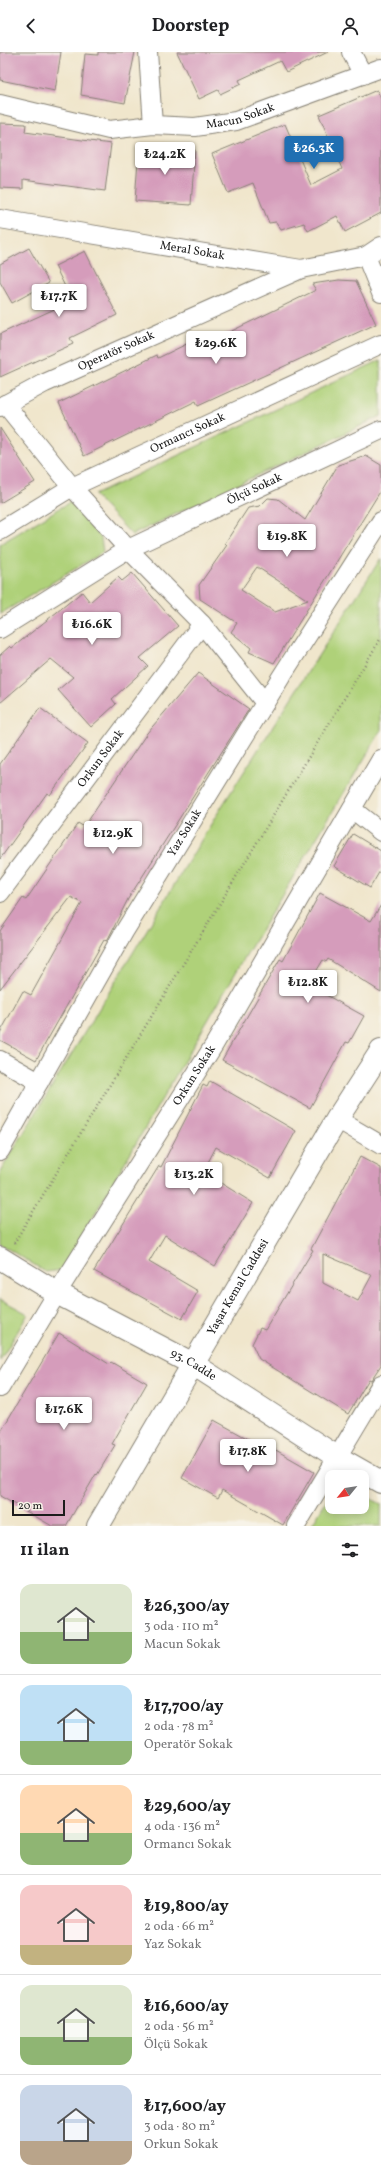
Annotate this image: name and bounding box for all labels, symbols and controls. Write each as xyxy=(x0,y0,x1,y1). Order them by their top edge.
text: Doorstep xyxy=(152,14,229,39)
icon: back xyxy=(20,15,42,37)
icon: person xyxy=(339,15,361,37)
street label: Macun Sokak xyxy=(205,99,277,133)
pin: ₺26.3K xyxy=(281,136,347,170)
text: ₺26.3K xyxy=(293,140,335,158)
pin: ₺24.2K xyxy=(132,142,198,176)
text: ₺24.2K xyxy=(144,146,186,164)
street label: Meral Sokak xyxy=(159,238,226,264)
pin: ₺17.7K xyxy=(26,284,92,318)
text: ₺17.7K xyxy=(41,288,77,306)
street label: Operatör Sokak xyxy=(76,327,157,375)
pin: ₺29.6K xyxy=(183,331,249,365)
text: ₺29.6K xyxy=(195,335,237,353)
street label: Ormancı Sokak xyxy=(148,409,228,458)
street label: Ölçü Sokak xyxy=(224,469,285,509)
pin: ₺19.8K xyxy=(254,524,320,558)
text: ₺19.8K xyxy=(267,528,307,546)
pin: ₺16.6K xyxy=(59,612,125,646)
text: ₺16.6K xyxy=(72,616,112,634)
street label: Orkun Sokak xyxy=(74,726,128,791)
street label: Yaz Sokak xyxy=(164,806,206,860)
pin: ₺12.9K xyxy=(80,821,146,855)
text: ₺12.9K xyxy=(93,825,133,843)
pin: ₺12.8K xyxy=(275,970,341,1004)
text: ₺12.8K xyxy=(288,974,328,992)
street label: Orkun Sokak xyxy=(169,1042,220,1109)
pin: ₺13.2K xyxy=(161,1162,227,1196)
text: ₺13.2K xyxy=(174,1166,214,1184)
street label: Yaşar Kemal Caddesi xyxy=(204,1236,273,1338)
street label: 93. Cadde xyxy=(168,1346,219,1385)
pin: ₺17.6K xyxy=(31,1397,97,1431)
text: ₺17.6K xyxy=(45,1401,83,1419)
pin: ₺17.8K xyxy=(215,1439,281,1473)
text: ₺17.8K xyxy=(229,1443,267,1461)
north arrow xyxy=(325,1470,369,1514)
map controls xyxy=(325,1470,369,1514)
scale bar xyxy=(12,1498,65,1517)
text: 20 m xyxy=(18,1499,42,1514)
text: 11 ilan xyxy=(20,1539,69,1562)
icon: filters xyxy=(339,1539,361,1561)
text: ₺26,300/ay xyxy=(144,1595,230,1618)
icon: home xyxy=(52,1600,100,1648)
text: 3 oda · 110 m² xyxy=(144,1618,219,1636)
text: Macun Sokak xyxy=(144,1636,221,1654)
text: ₺17,700/ay xyxy=(144,1695,224,1718)
icon: home xyxy=(52,1701,100,1749)
text: 2 oda · 78 m² xyxy=(144,1718,214,1736)
text: Operatör Sokak xyxy=(144,1736,233,1754)
text: ₺29,600/ay xyxy=(144,1795,231,1818)
icon: home xyxy=(52,1801,100,1849)
text: 4 oda · 136 m² xyxy=(144,1818,220,1836)
text: Ormancı Sokak xyxy=(144,1836,232,1854)
text: ₺19,800/ay xyxy=(144,1895,229,1918)
icon: home xyxy=(52,1901,100,1949)
text: 2 oda · 66 m² xyxy=(144,1918,214,1936)
text: Yaz Sokak xyxy=(144,1936,202,1954)
text: ₺16,600/ay xyxy=(144,1995,229,2018)
icon: home xyxy=(52,2001,100,2049)
text: 2 oda · 56 m² xyxy=(144,2018,214,2036)
text: Ölçü Sokak xyxy=(144,2036,208,2054)
text: ₺17,600/ay xyxy=(144,2095,226,2118)
icon: home xyxy=(52,2101,100,2149)
text: 3 oda · 80 m² xyxy=(144,2118,215,2136)
text: Orkun Sokak xyxy=(144,2136,218,2154)

